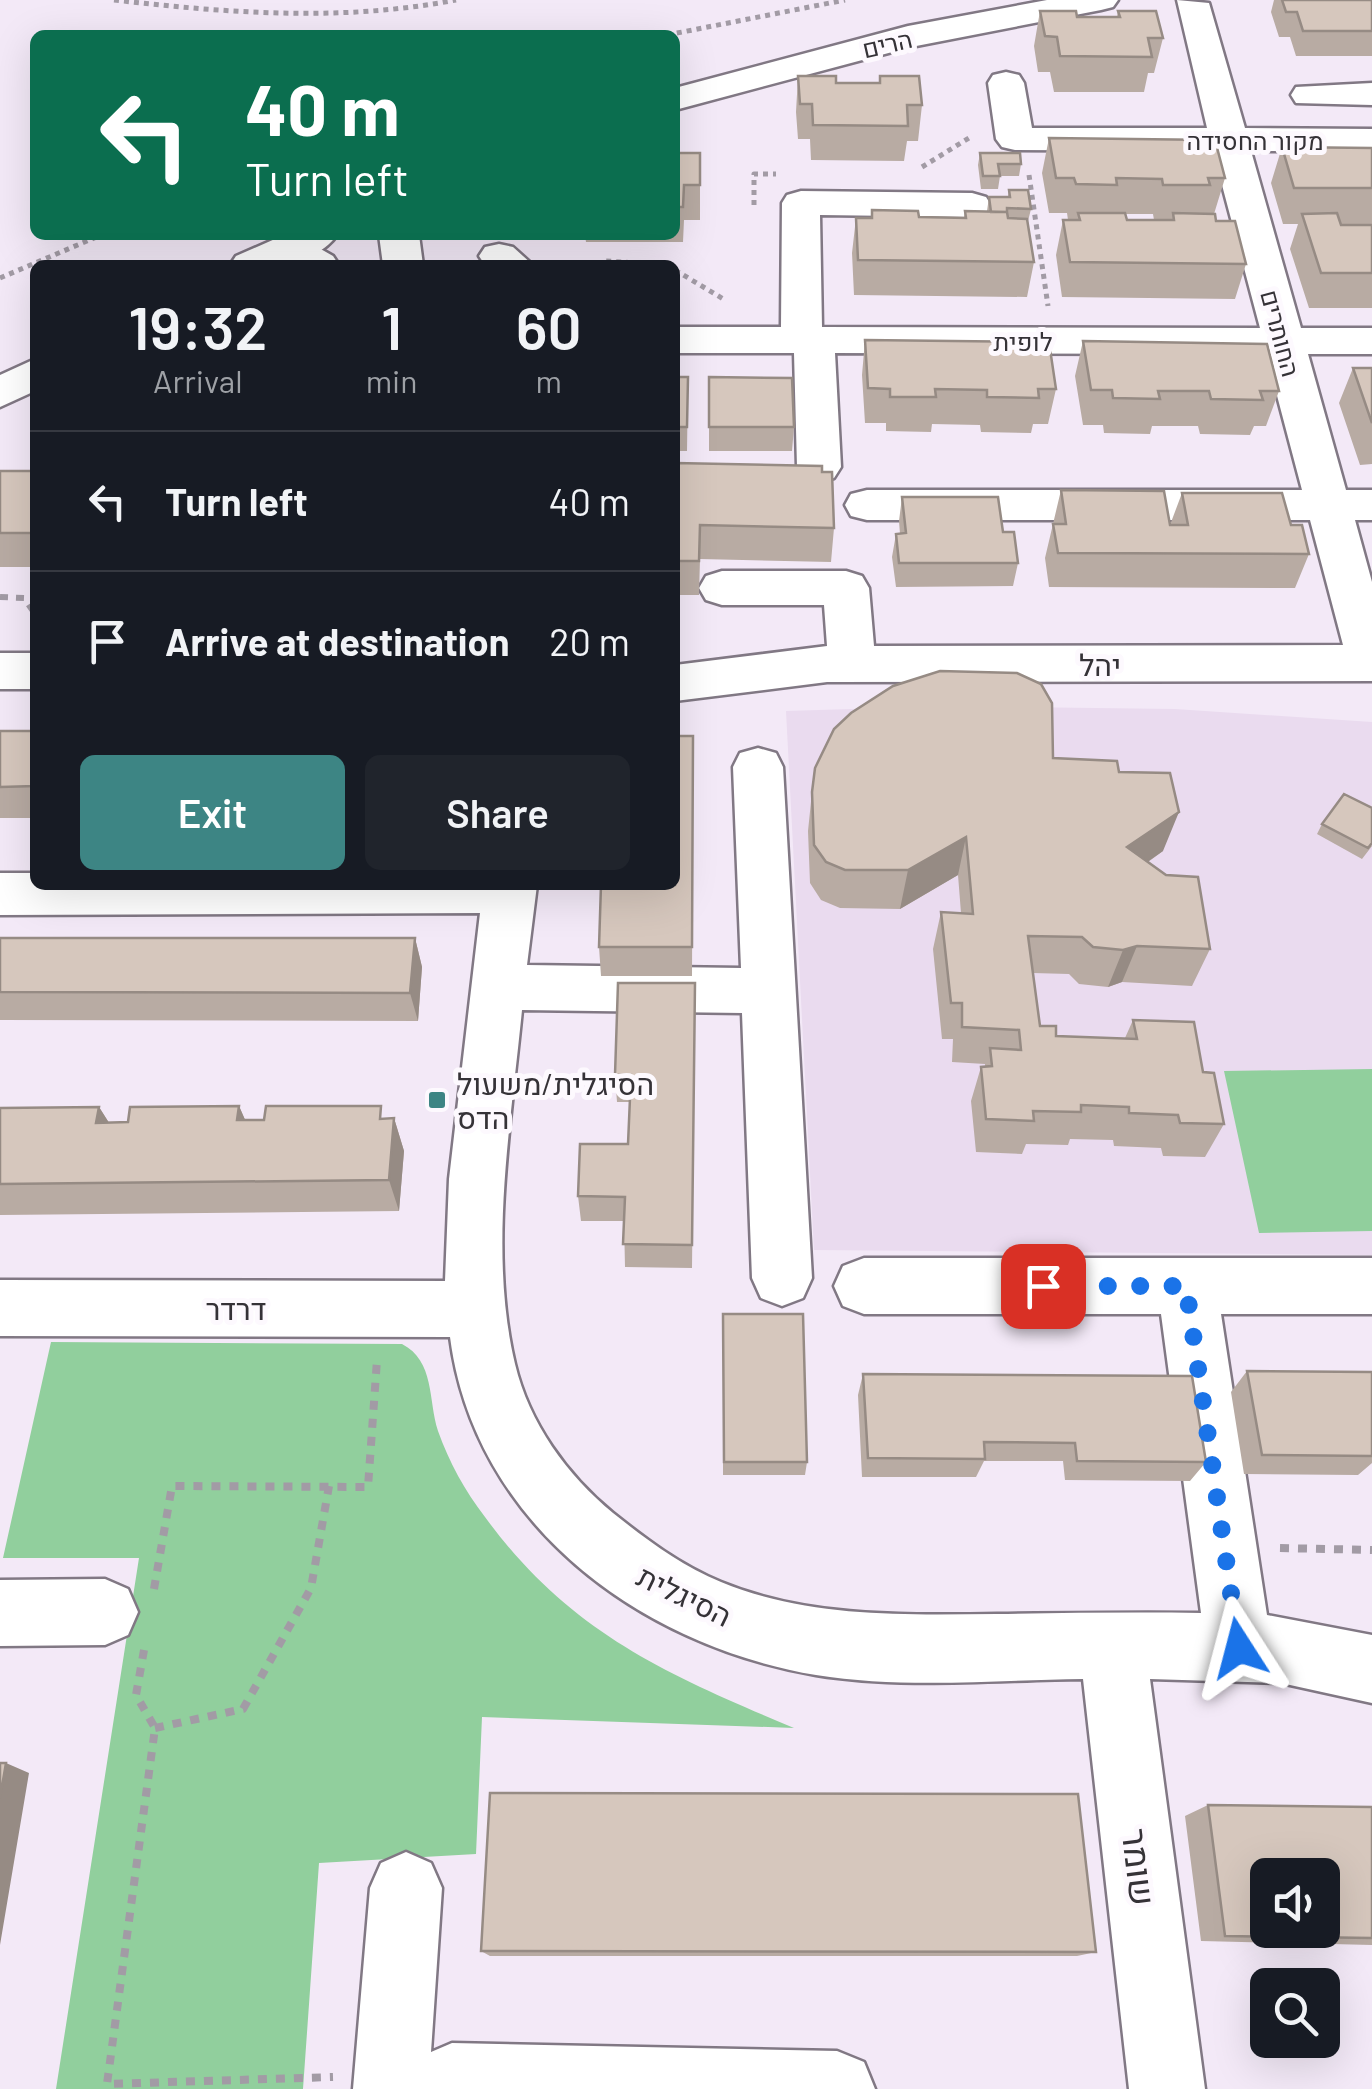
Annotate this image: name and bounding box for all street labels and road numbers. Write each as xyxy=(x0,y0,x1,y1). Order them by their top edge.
street label: הרים xyxy=(859,23,915,63)
street label: מקור החסידה xyxy=(1186,125,1324,155)
street label: החותרים xyxy=(1255,286,1307,380)
street label: לופית xyxy=(993,326,1053,356)
street label: יהל xyxy=(1079,646,1121,682)
street label: דרדר xyxy=(206,1290,266,1326)
street label: הסיגלית xyxy=(632,1557,738,1633)
street label: שומר xyxy=(1114,1826,1166,1908)

